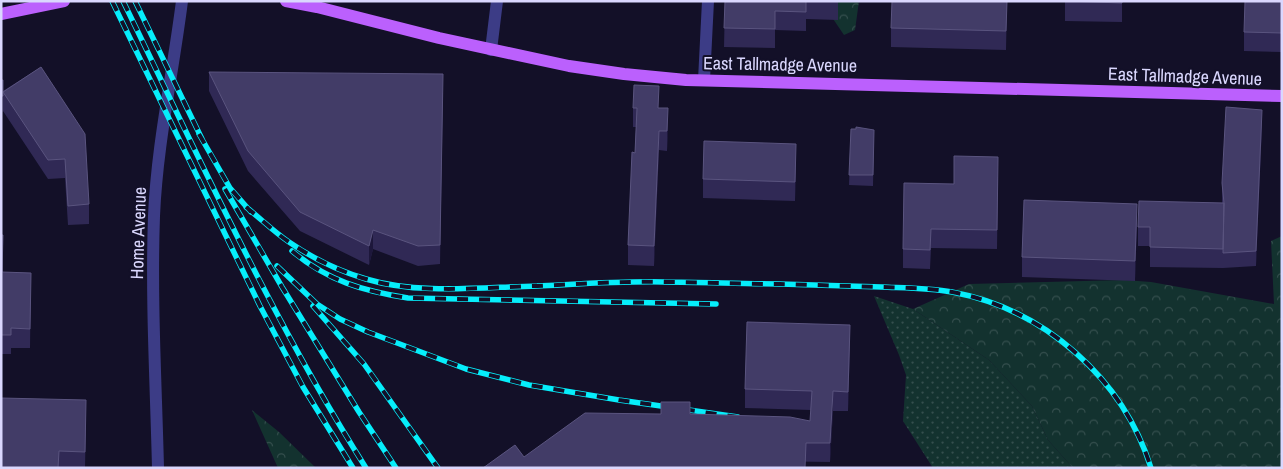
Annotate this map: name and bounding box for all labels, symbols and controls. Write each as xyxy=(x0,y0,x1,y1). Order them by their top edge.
street label: East Tallmadge Avenue xyxy=(703,50,857,78)
street label: East Tallmadge Avenue xyxy=(1108,61,1262,91)
street label: Home Avenue xyxy=(124,186,152,280)

